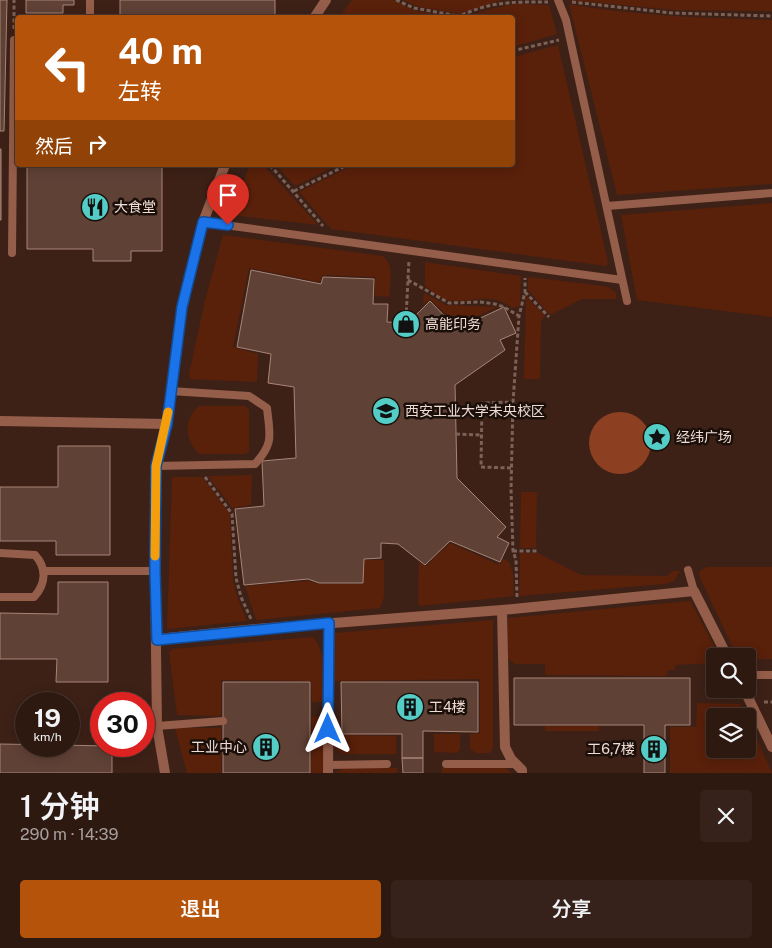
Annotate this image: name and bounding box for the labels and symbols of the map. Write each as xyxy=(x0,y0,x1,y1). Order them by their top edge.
pin xyxy=(207,174,249,225)
restaurant icon: 大食堂 xyxy=(80,192,110,222)
place label: 大食堂 xyxy=(114,199,156,215)
shop icon: 高能印务 xyxy=(391,309,421,339)
place label: 高能印务 xyxy=(425,316,481,332)
school or university icon: 西安工业大学未央校区 xyxy=(371,396,401,426)
place label: 西安工业大学未央校区 xyxy=(405,403,545,419)
place icon: 经纬广场 xyxy=(642,422,672,452)
place label: 经纬广场 xyxy=(676,429,732,445)
speed limit sign: 30 xyxy=(90,692,155,757)
building icon: 工4楼 xyxy=(395,692,425,722)
place label: 工4楼 xyxy=(429,699,466,715)
position arrow xyxy=(301,702,353,754)
building icon: 工业中心 xyxy=(251,732,281,762)
building icon: 工6,7楼 xyxy=(639,734,669,764)
place label: 工业中心 xyxy=(191,739,247,755)
place label: 工6,7楼 xyxy=(587,741,635,757)

